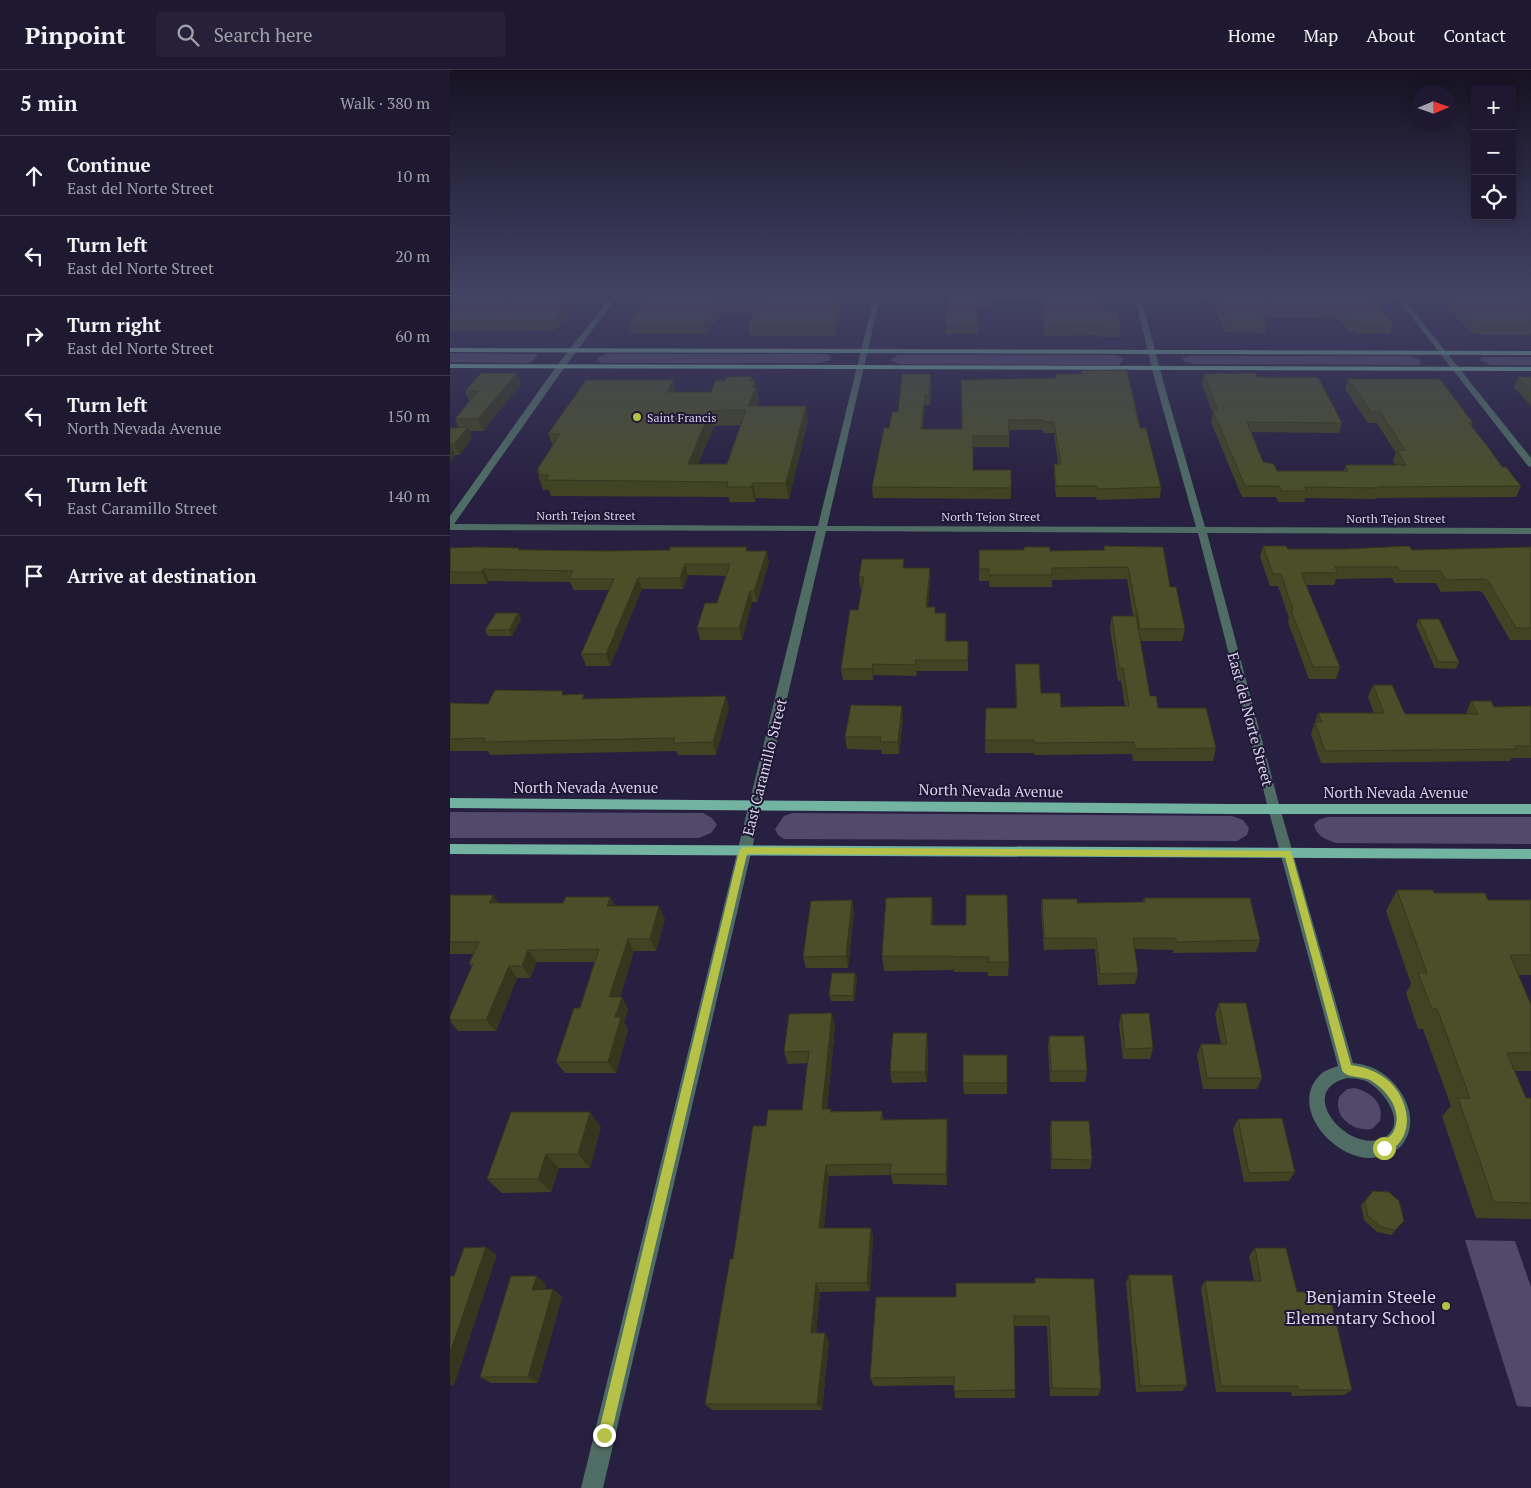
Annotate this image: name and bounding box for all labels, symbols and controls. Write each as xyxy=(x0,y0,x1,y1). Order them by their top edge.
search box xyxy=(156,12,506,57)
text: Pinpoint xyxy=(25,19,126,51)
icon: search xyxy=(174,21,202,49)
text: Search here xyxy=(214,22,312,47)
text: Home xyxy=(1228,23,1275,47)
text: Map xyxy=(1303,23,1338,47)
text: About xyxy=(1366,23,1415,47)
text: Contact xyxy=(1443,23,1506,47)
north arrow xyxy=(1411,85,1456,130)
map controls xyxy=(1471,85,1516,220)
button: + xyxy=(1471,85,1516,130)
text: 5 min xyxy=(20,89,77,117)
text: Walk · 380 m xyxy=(340,92,430,114)
button: − xyxy=(1471,130,1516,175)
text: Continue xyxy=(67,152,151,177)
icon: ahead xyxy=(20,162,48,190)
text: 10 m xyxy=(395,165,430,187)
button: locate xyxy=(1471,175,1516,220)
text: East del Norte Street xyxy=(67,177,214,199)
text: Turn left xyxy=(67,232,148,257)
icon: left xyxy=(20,242,48,270)
text: 20 m xyxy=(395,245,430,267)
text: East del Norte Street xyxy=(67,257,214,279)
text: Turn right xyxy=(67,312,161,337)
icon: right xyxy=(20,322,48,350)
text: 60 m xyxy=(395,325,430,347)
text: East del Norte Street xyxy=(67,337,214,359)
text: Turn left xyxy=(67,392,148,417)
icon: left xyxy=(20,402,48,430)
text: 150 m xyxy=(387,405,430,427)
place label: Saint Francis xyxy=(647,410,716,425)
marker: Saint Francis xyxy=(631,411,643,423)
text: North Nevada Avenue xyxy=(67,417,222,439)
text: Turn left xyxy=(67,472,148,497)
icon: left xyxy=(20,482,48,510)
text: 140 m xyxy=(387,485,430,507)
text: East Caramillo Street xyxy=(67,497,217,519)
street label: North Tejon Street xyxy=(536,508,636,523)
street label: North Tejon Street xyxy=(941,509,1041,524)
street label: North Tejon Street xyxy=(1346,511,1446,526)
icon: arrive xyxy=(20,562,48,590)
text: Arrive at destination xyxy=(67,563,256,588)
street label: East del Norte Street xyxy=(1224,650,1279,789)
street label: East Caramillo Street xyxy=(737,696,791,838)
street label: North Nevada Avenue xyxy=(514,777,658,797)
street label: North Nevada Avenue xyxy=(918,779,1064,801)
street label: North Nevada Avenue xyxy=(1324,782,1468,802)
route start xyxy=(1373,1137,1396,1160)
place label: Benjamin Steele Elementary School xyxy=(1285,1284,1436,1329)
marker: Benjamin Steele Elementary School xyxy=(1440,1300,1452,1312)
route end xyxy=(593,1424,616,1447)

